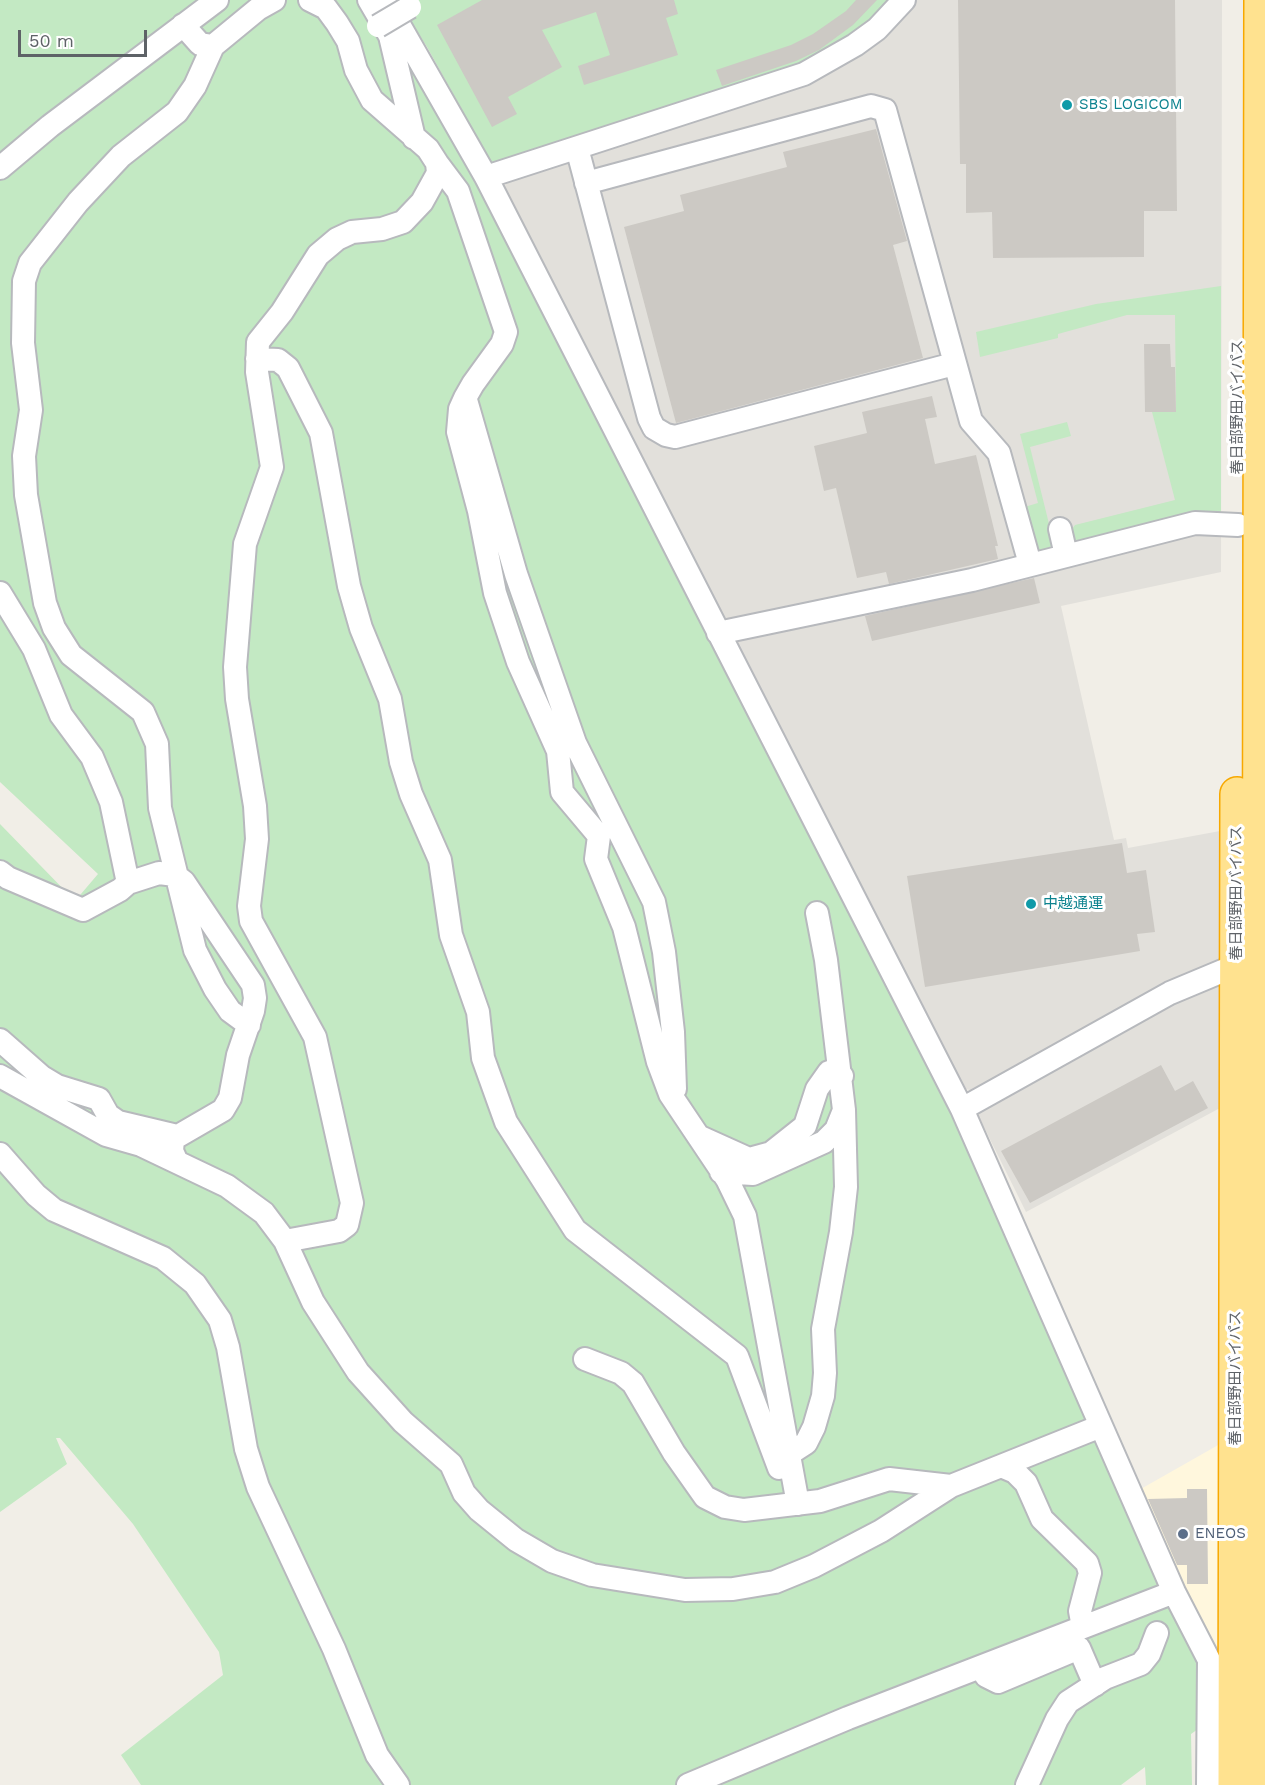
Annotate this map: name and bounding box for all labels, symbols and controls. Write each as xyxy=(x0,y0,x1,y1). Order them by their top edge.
scale bar xyxy=(21,18,150,56)
text: 50 m xyxy=(29,30,74,51)
place label: SBS LOGICOM xyxy=(1079,96,1183,114)
marker: SBS LOGICOM xyxy=(1060,98,1074,112)
street label: 春日部野田バイパス xyxy=(1229,340,1247,474)
street label: 春日部野田バイパス xyxy=(1228,826,1246,960)
place label: 中越通運 xyxy=(1043,895,1103,913)
marker: 中越通運 xyxy=(1024,897,1038,911)
street label: 春日部野田バイパス xyxy=(1227,1311,1245,1445)
place label: ENEOS xyxy=(1195,1525,1246,1543)
marker: ENEOS xyxy=(1176,1527,1190,1541)

